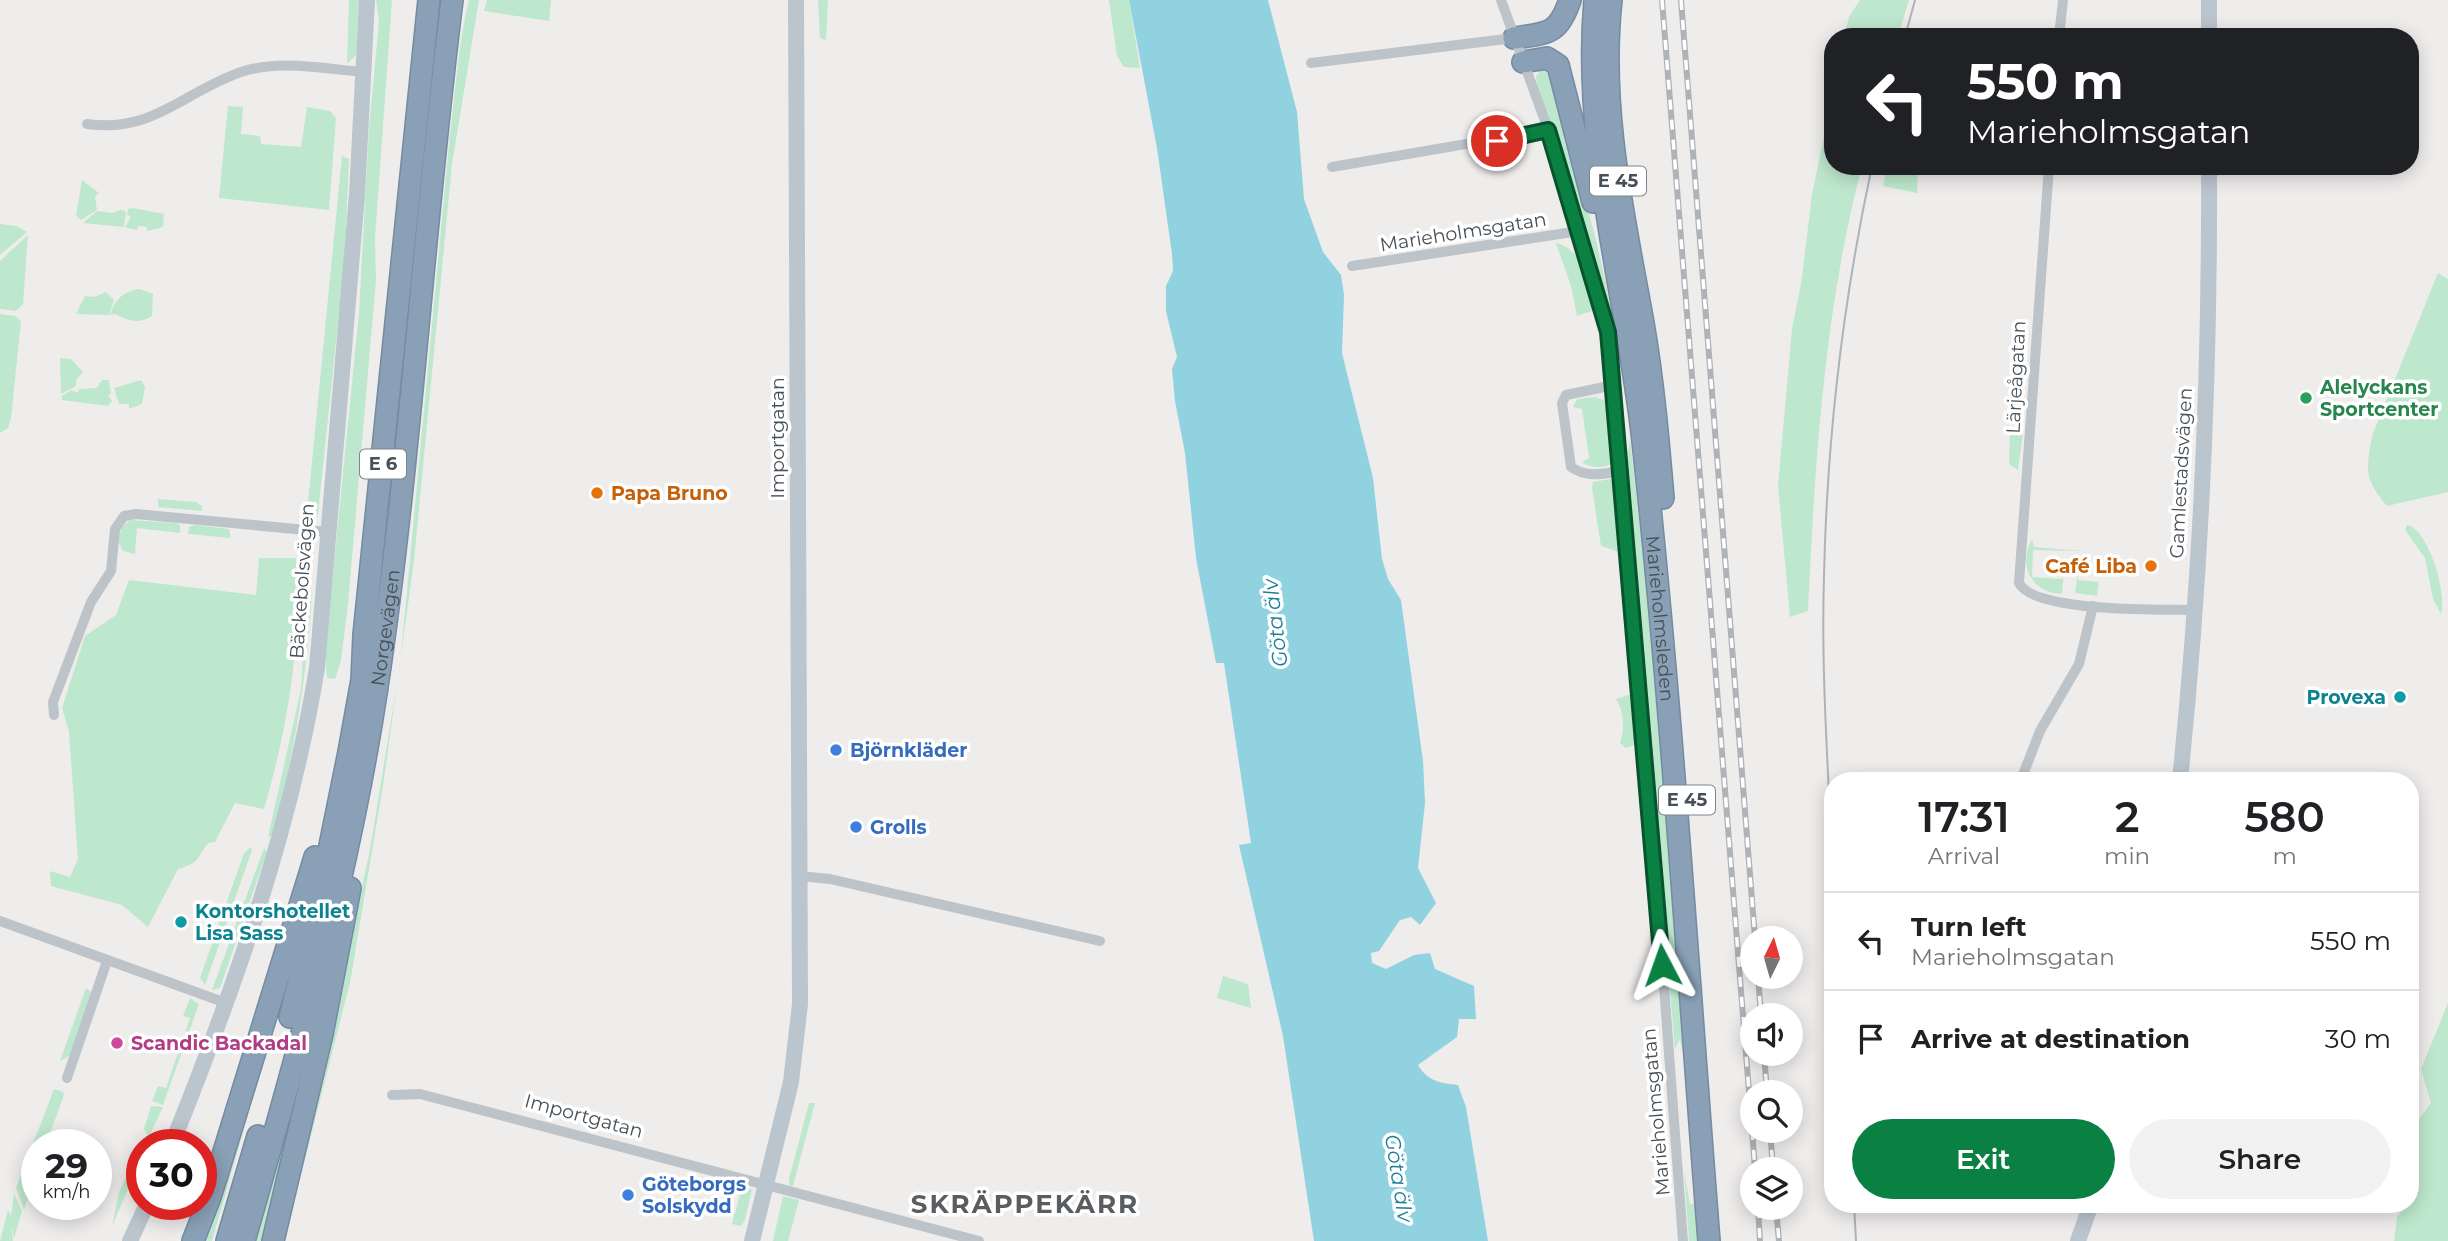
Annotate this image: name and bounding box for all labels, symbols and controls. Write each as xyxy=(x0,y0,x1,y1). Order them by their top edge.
text: 550 m xyxy=(1967,52,2124,111)
icon: left xyxy=(1852,56,1943,147)
pin xyxy=(1467,111,1527,171)
text: Marieholmsgatan xyxy=(1967,112,2251,151)
icon: arrive xyxy=(1478,122,1516,160)
road number: E 45 xyxy=(1590,166,1646,196)
street label: Marieholmsgatan xyxy=(1378,207,1548,257)
street label: Lärjeågatan xyxy=(2002,320,2030,434)
place label: Alelyckans Sportcenter xyxy=(2319,376,2438,421)
street label: Importgatan xyxy=(766,377,789,499)
street label: Gamlestadsvägen xyxy=(2165,387,2197,559)
marker: Alelyckans Sportcenter xyxy=(2298,390,2314,406)
road number: E 6 xyxy=(360,450,406,478)
place label: Papa Bruno xyxy=(611,482,728,505)
marker: Papa Bruno xyxy=(589,485,605,501)
street label: Bäckebolsvägen xyxy=(285,502,319,660)
street label: Marieholmsleden xyxy=(1641,534,1679,702)
place label: Café Liba xyxy=(2045,555,2137,578)
marker: Café Liba xyxy=(2143,558,2159,574)
street label: Norgevägen xyxy=(366,568,404,688)
water label: Göta älv xyxy=(1257,576,1293,668)
place label: Provexa xyxy=(2306,686,2386,709)
marker: Provexa xyxy=(2392,689,2408,705)
place label: Björnkläder xyxy=(850,739,967,762)
marker: Björnkläder xyxy=(828,742,844,758)
road number: E 45 xyxy=(1659,786,1715,814)
text: 17:31 xyxy=(1918,791,2010,843)
text: 2 xyxy=(2115,791,2139,843)
text: 580 xyxy=(2244,791,2325,843)
place label: Grolls xyxy=(870,816,927,839)
marker: Grolls xyxy=(848,819,864,835)
text: Arrival xyxy=(1928,842,2000,870)
text: min xyxy=(2104,842,2150,870)
text: m xyxy=(2272,842,2297,870)
place label: Kontorshotellet Lisa Sass xyxy=(195,900,350,945)
text: Turn left xyxy=(1911,911,2027,943)
marker: Kontorshotellet Lisa Sass xyxy=(173,914,189,930)
icon: left xyxy=(1852,922,1890,960)
text: 550 m xyxy=(2310,925,2391,957)
north arrow xyxy=(1740,926,1802,989)
map controls xyxy=(1740,926,1803,1220)
position arrow xyxy=(1625,928,1699,1002)
text: Marieholmsgatan xyxy=(1911,943,2115,971)
button: sound xyxy=(1740,1003,1803,1066)
icon: arrive xyxy=(1852,1020,1890,1058)
text: Arrive at destination xyxy=(1911,1023,2190,1055)
text: 30 m xyxy=(2325,1023,2391,1055)
street label: Marieholmsgatan xyxy=(1637,1027,1675,1197)
place label: Scandic Backadal xyxy=(131,1032,307,1055)
marker: Scandic Backadal xyxy=(109,1035,125,1051)
button: search xyxy=(1740,1080,1803,1143)
street label: Importgatan xyxy=(522,1089,646,1143)
button: Exit xyxy=(1852,1119,2115,1199)
button: Share xyxy=(2129,1119,2391,1199)
speed limit sign: 30 xyxy=(126,1129,217,1220)
water label: Göta älv xyxy=(1380,1132,1419,1225)
text: 29 xyxy=(45,1144,88,1187)
button: layers xyxy=(1740,1157,1803,1220)
place label: Göteborgs Solskydd xyxy=(642,1173,746,1218)
text: km/h xyxy=(42,1181,91,1203)
marker: Göteborgs Solskydd xyxy=(620,1187,636,1203)
district label: SKRÄPPEKÄRR xyxy=(911,1188,1139,1220)

